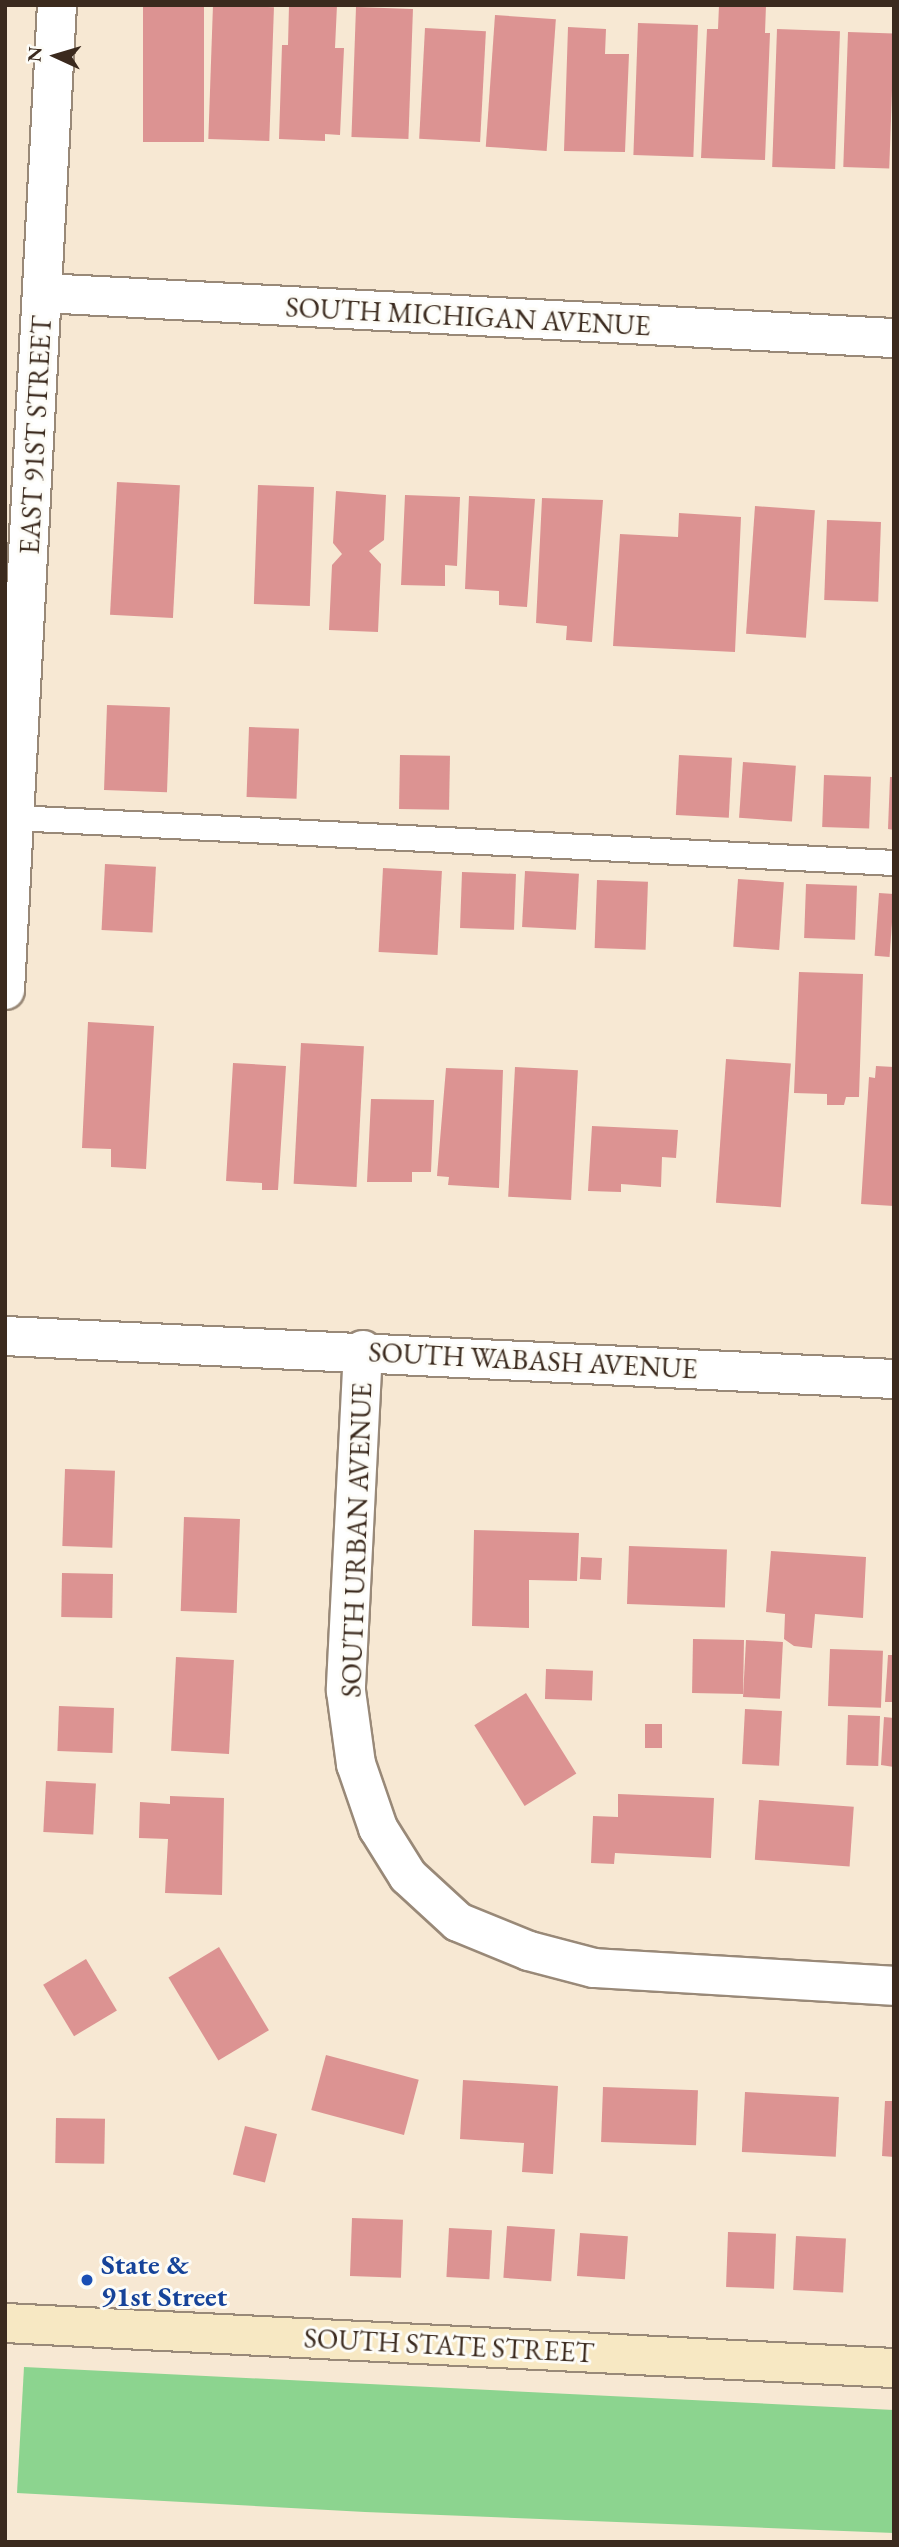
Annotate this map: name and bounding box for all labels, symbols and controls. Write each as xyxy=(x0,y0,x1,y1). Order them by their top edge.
north arrow xyxy=(21,21,91,91)
text: N xyxy=(22,46,48,63)
street label: SOUTH MICHIGAN AVENUE xyxy=(285,290,651,342)
street label: EAST 91ST STREET xyxy=(12,315,58,555)
street label: SOUTH WABASH AVENUE xyxy=(368,1335,698,1385)
street label: SOUTH URBAN AVENUE xyxy=(334,1382,378,1698)
place label: State & 91st Street xyxy=(101,2247,227,2313)
marker: State & 91st Street xyxy=(79,2272,95,2288)
street label: SOUTH STATE STREET xyxy=(303,2321,595,2369)

